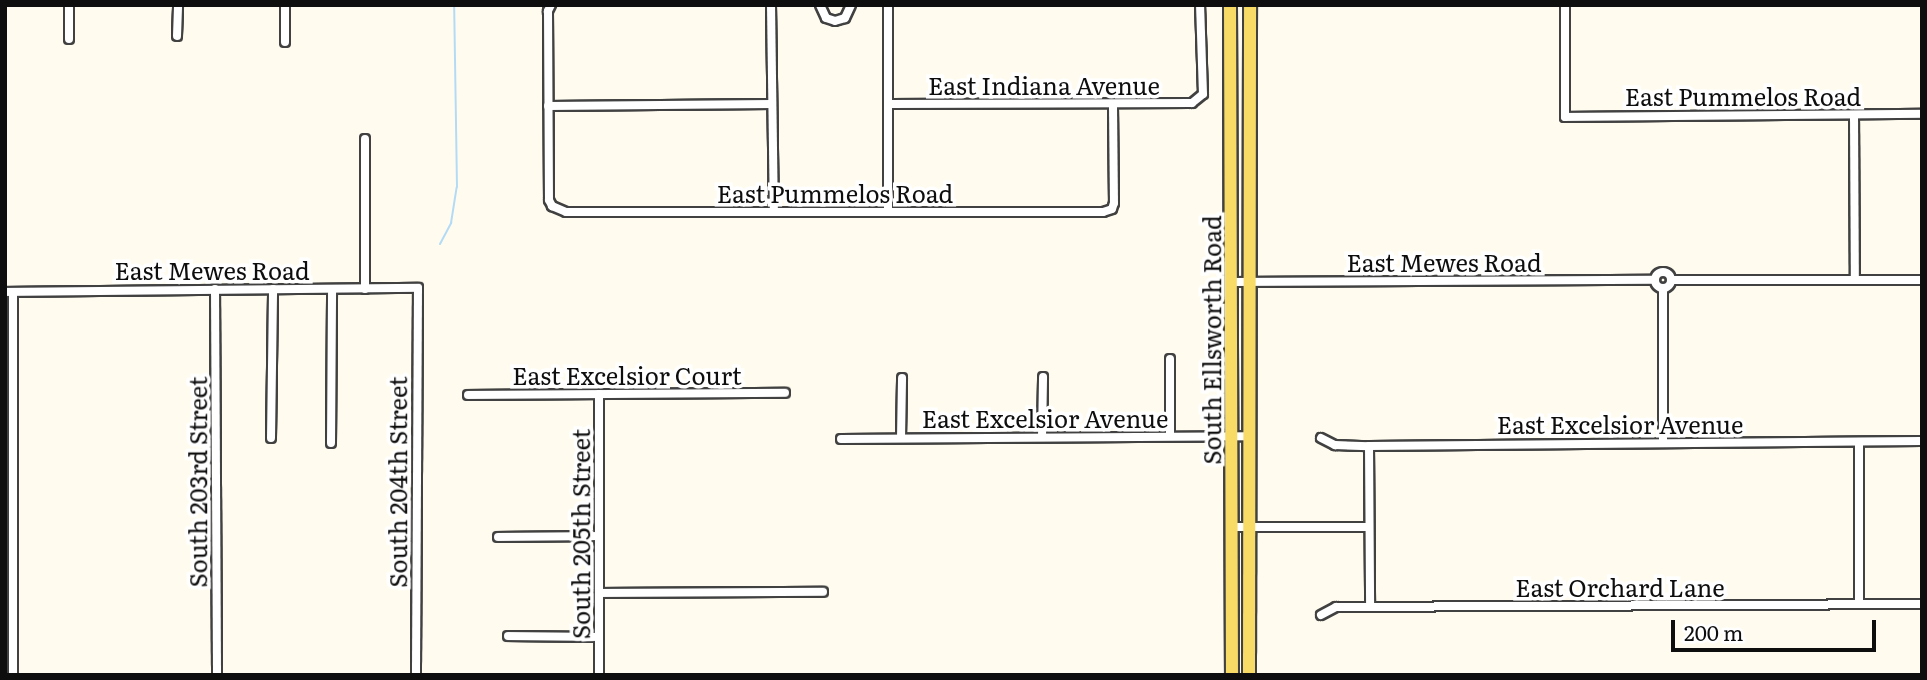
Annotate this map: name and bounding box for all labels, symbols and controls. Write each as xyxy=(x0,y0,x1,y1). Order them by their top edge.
street label: East Indiana Avenue xyxy=(928,71,1160,99)
street label: East Pummelos Road xyxy=(1625,82,1861,110)
street label: East Pummelos Road xyxy=(717,179,953,207)
street label: South Ellsworth Road xyxy=(1197,215,1225,465)
street label: East Mewes Road xyxy=(1346,248,1542,276)
street label: East Mewes Road xyxy=(114,256,310,284)
street label: East Excelsior Court xyxy=(512,361,742,389)
street label: South 203rd Street xyxy=(183,376,211,588)
street label: South 204th Street xyxy=(383,376,411,588)
street label: East Excelsior Avenue xyxy=(922,404,1168,432)
street label: East Excelsior Avenue xyxy=(1497,410,1743,438)
street label: South 205th Street xyxy=(566,429,594,639)
street label: East Orchard Lane xyxy=(1515,573,1725,601)
scale bar xyxy=(1675,606,1880,650)
text: 200 m xyxy=(1684,616,1744,647)

